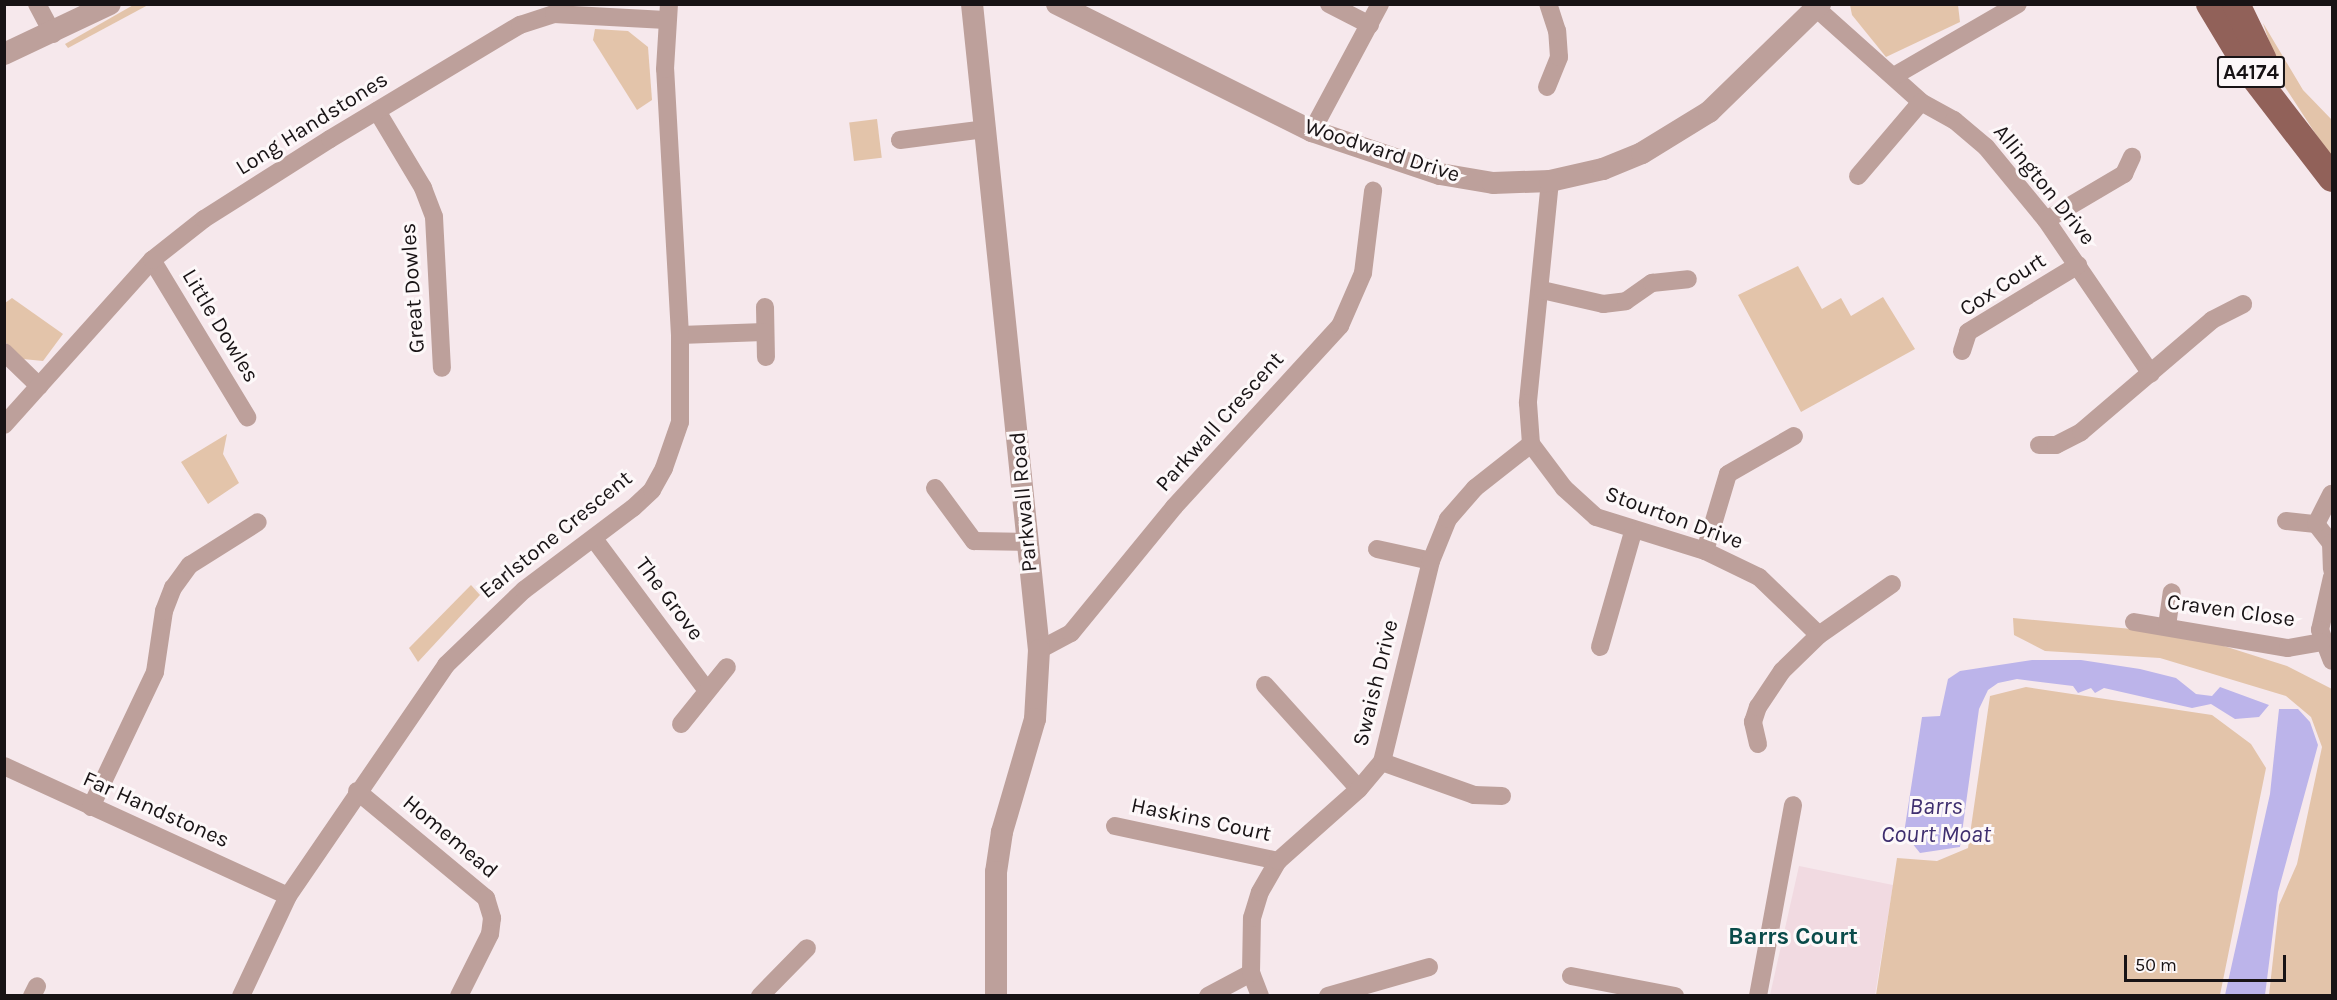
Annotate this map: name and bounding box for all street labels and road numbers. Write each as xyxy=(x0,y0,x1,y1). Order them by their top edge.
road number: A4174 xyxy=(2216,54,2286,90)
street label: Long Handstones xyxy=(231,67,393,181)
street label: Woodward Drive xyxy=(1301,113,1463,189)
street label: Allington Drive xyxy=(1987,119,2101,251)
street label: Great Dowles xyxy=(395,222,431,354)
street label: Cox Court xyxy=(1955,248,2051,322)
street label: Little Dowles xyxy=(176,265,264,387)
street label: Parkwall Crescent xyxy=(1150,347,1290,497)
street label: Parkwall Road xyxy=(1005,431,1043,573)
street label: Earlstone Crescent xyxy=(474,465,638,605)
street label: Stourton Drive xyxy=(1601,481,1747,555)
street label: The Grove xyxy=(629,552,709,646)
street label: Craven Close xyxy=(2165,589,2297,633)
street label: Swaish Drive xyxy=(1348,617,1404,749)
street label: Far Handstones xyxy=(79,766,233,854)
street label: Homemead xyxy=(397,790,503,884)
street label: Haskins Court xyxy=(1129,792,1273,848)

